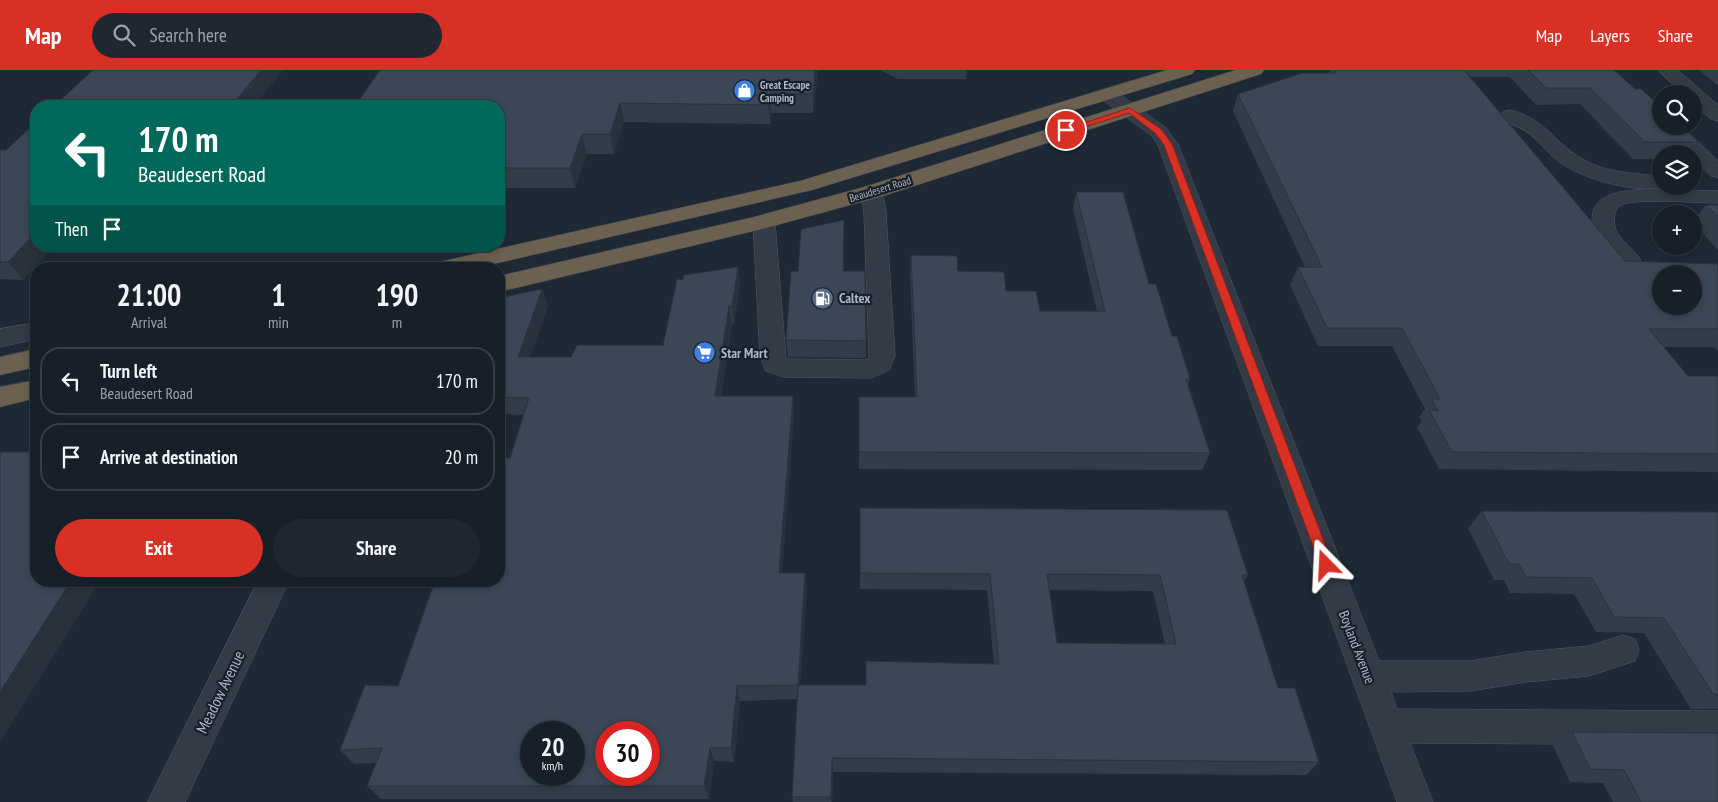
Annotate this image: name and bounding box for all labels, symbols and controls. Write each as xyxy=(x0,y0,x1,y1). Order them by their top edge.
search box xyxy=(92,13,442,58)
text: Map xyxy=(25,20,62,51)
icon: search xyxy=(110,21,138,49)
text: Search here xyxy=(150,23,227,47)
text: Map xyxy=(1536,24,1562,47)
text: Layers xyxy=(1590,24,1630,47)
text: Share xyxy=(1658,24,1693,47)
place label: Great Escape Camping xyxy=(760,78,810,105)
shop icon: Great Escape Camping xyxy=(732,79,756,103)
map controls xyxy=(1652,85,1702,315)
button: search xyxy=(1652,85,1702,135)
pin xyxy=(1045,109,1087,151)
text: 170 m xyxy=(138,116,219,162)
icon: arrive xyxy=(1052,116,1080,144)
icon: left xyxy=(55,120,120,185)
button: layers xyxy=(1652,145,1702,195)
text: Beaudesert Road xyxy=(138,160,266,188)
street label: Beaudesert Road xyxy=(847,173,913,205)
button: + xyxy=(1652,205,1702,255)
icon: arrive xyxy=(98,215,126,243)
text: Then xyxy=(55,217,88,241)
button: − xyxy=(1652,265,1702,315)
text: 21:00 xyxy=(117,275,181,314)
text: 1 xyxy=(271,275,286,314)
text: 190 xyxy=(375,275,418,314)
fuel station icon: Caltex xyxy=(811,286,835,310)
place label: Caltex xyxy=(839,289,871,307)
text: Arrival xyxy=(131,312,167,332)
text: min xyxy=(268,312,289,332)
text: m xyxy=(392,312,402,332)
supermarket icon: Star Mart xyxy=(693,341,717,365)
place label: Star Mart xyxy=(721,344,768,362)
text: Turn left xyxy=(100,359,157,383)
icon: left xyxy=(57,367,85,395)
text: 170 m xyxy=(436,369,478,393)
text: Beaudesert Road xyxy=(100,383,193,403)
icon: arrive xyxy=(57,443,85,471)
text: Arrive at destination xyxy=(100,445,238,469)
text: 20 m xyxy=(445,445,478,469)
button: Exit xyxy=(55,519,263,577)
button: Share xyxy=(273,519,480,577)
position arrow xyxy=(1299,538,1351,590)
street label: Boyland Avenue xyxy=(1335,608,1379,686)
street label: Meadow Avenue xyxy=(191,647,249,737)
speed limit sign: 30 xyxy=(595,721,660,786)
text: 20 xyxy=(541,731,564,763)
text: km/h xyxy=(542,758,563,773)

